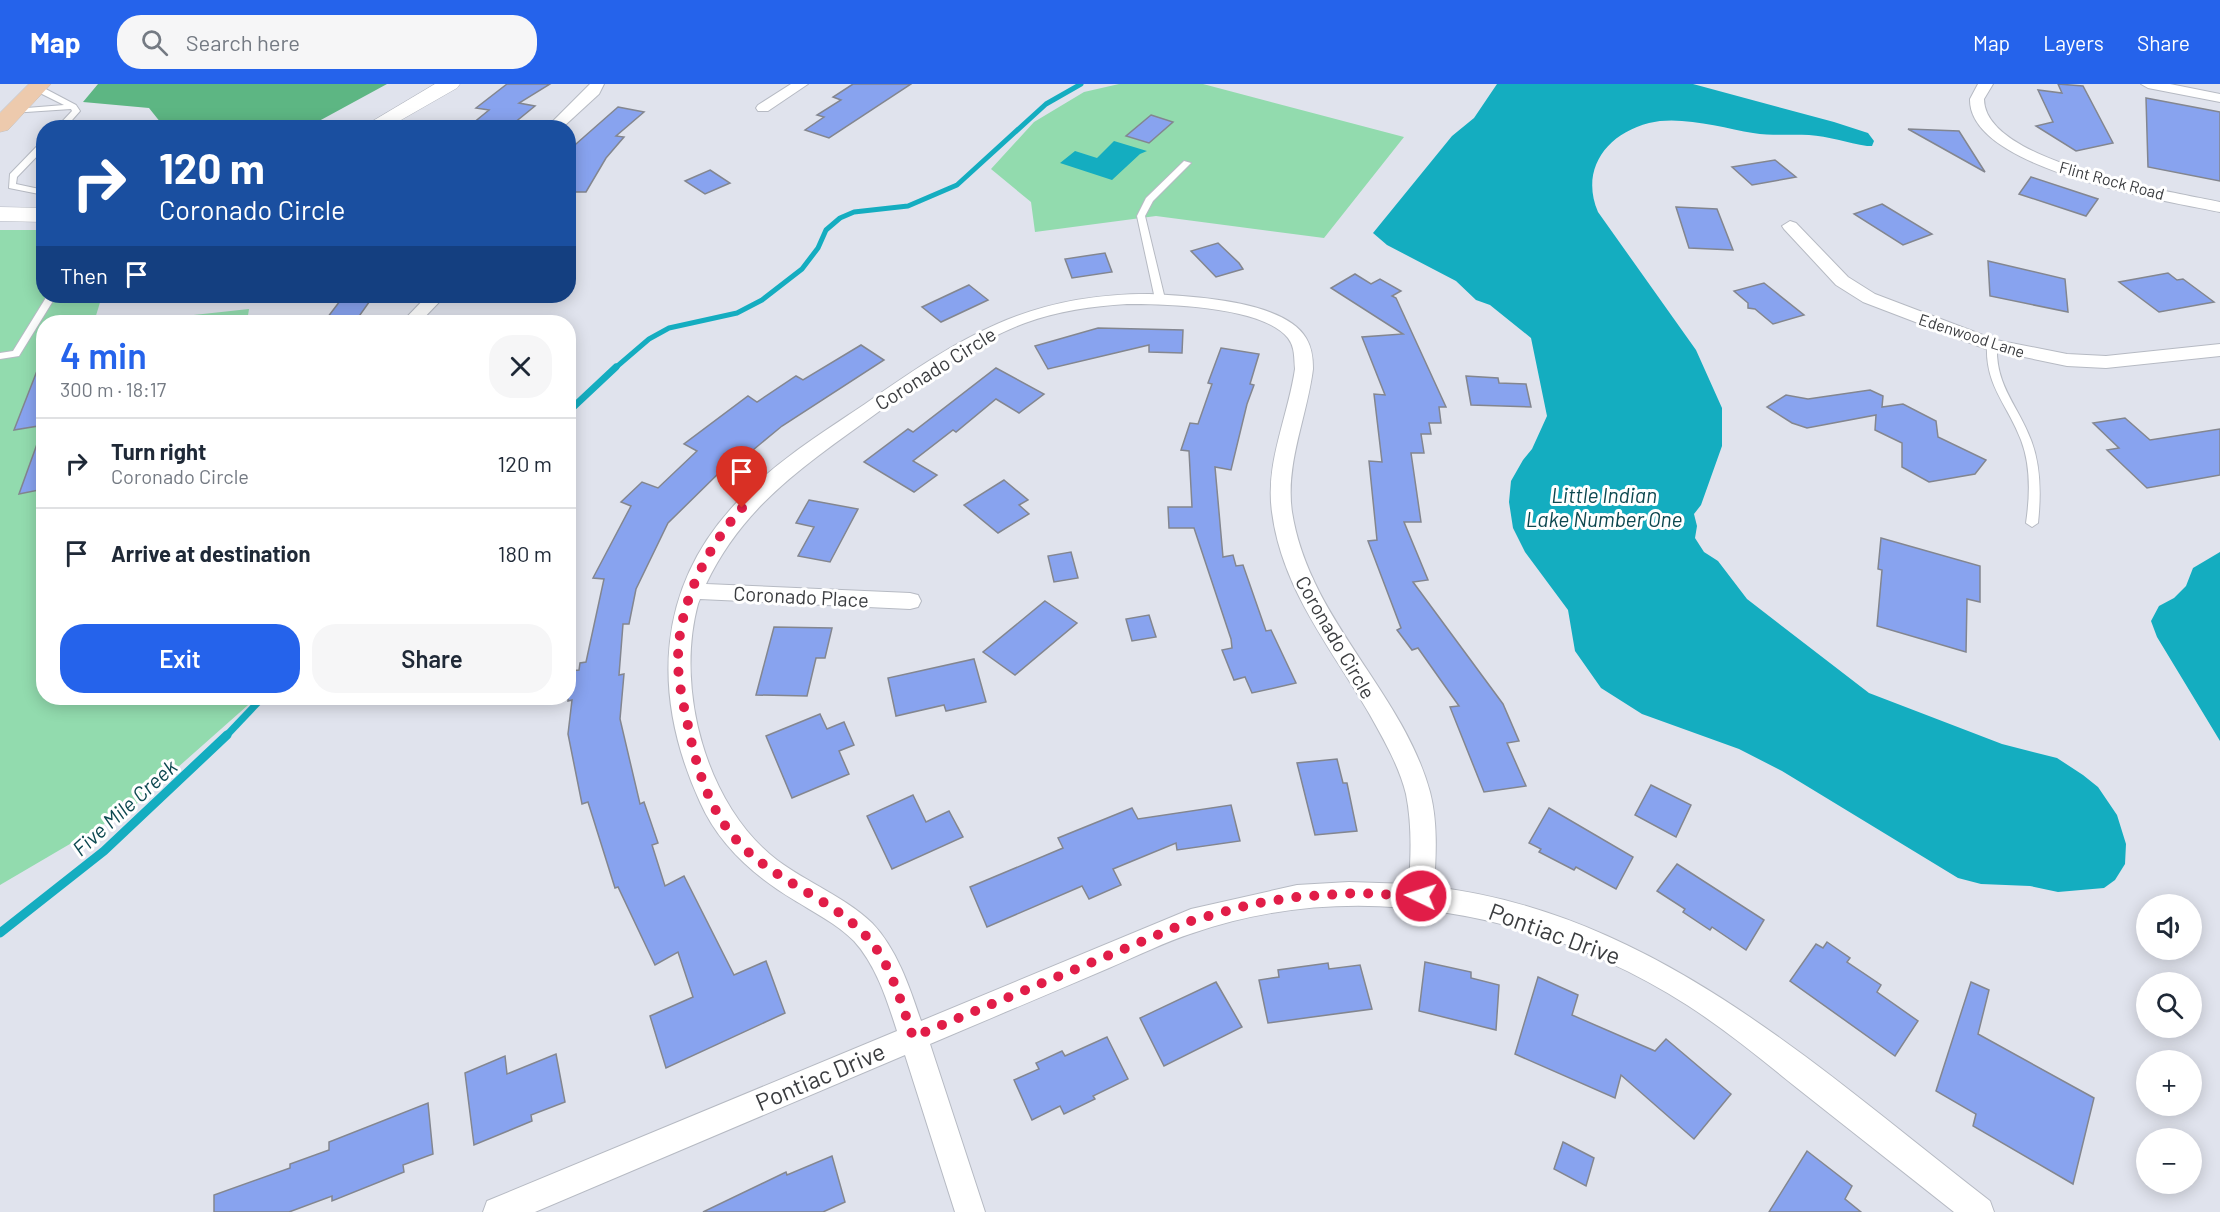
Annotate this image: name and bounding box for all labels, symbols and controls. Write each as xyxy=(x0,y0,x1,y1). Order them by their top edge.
search box xyxy=(117,15,537,69)
text: Map xyxy=(30,25,81,59)
icon: search xyxy=(138,26,171,59)
text: Search here xyxy=(186,29,300,55)
text: Map xyxy=(1973,30,2010,55)
text: Layers xyxy=(2043,30,2104,55)
text: Share xyxy=(2137,30,2190,55)
text: 120 m xyxy=(159,142,265,192)
icon: right xyxy=(60,144,138,222)
street label: Flint Rock Road xyxy=(2057,157,2167,203)
text: Coronado Circle xyxy=(159,193,345,225)
icon: arrive xyxy=(120,258,153,291)
text: Then xyxy=(60,262,108,288)
street label: Edenwood Lane xyxy=(1917,309,2027,361)
street label: Coronado Circle xyxy=(870,321,1000,415)
text: 4 min xyxy=(60,333,147,376)
button: close xyxy=(489,335,552,398)
text: 300 m · 18:17 xyxy=(60,377,166,401)
text: Turn right xyxy=(111,438,206,464)
pin xyxy=(716,446,767,508)
icon: right xyxy=(60,447,93,480)
text: 120 m xyxy=(497,450,552,476)
icon: arrive xyxy=(725,455,758,488)
text: Coronado Circle xyxy=(111,464,249,488)
water label: Little Indian Lake Number One xyxy=(1526,482,1682,531)
icon: arrive xyxy=(60,537,93,570)
text: Arrive at destination xyxy=(111,540,310,566)
text: 180 m xyxy=(498,540,552,566)
street label: Coronado Circle xyxy=(1291,571,1381,703)
street label: Coronado Place xyxy=(733,580,869,612)
button: Exit xyxy=(60,624,300,693)
button: Share xyxy=(312,624,552,693)
water label: Five Mile Creek xyxy=(67,753,182,860)
position arrow xyxy=(1389,864,1453,928)
map controls xyxy=(2136,894,2202,1194)
button: sound xyxy=(2136,894,2202,960)
street label: Pontiac Drive xyxy=(1485,896,1625,970)
button: search xyxy=(2136,972,2202,1038)
street label: Pontiac Drive xyxy=(751,1036,889,1116)
button: + xyxy=(2136,1050,2202,1116)
button: − xyxy=(2136,1128,2202,1194)

